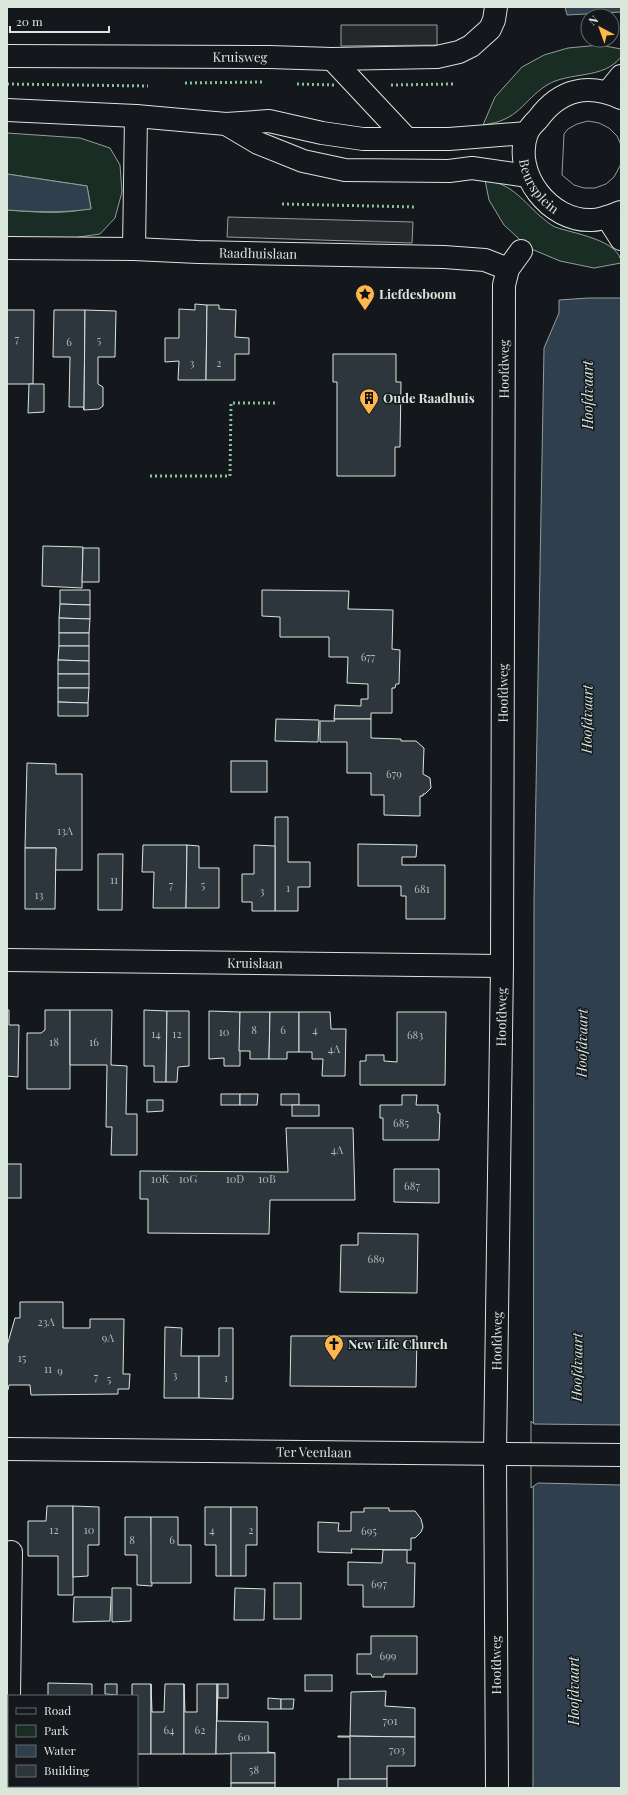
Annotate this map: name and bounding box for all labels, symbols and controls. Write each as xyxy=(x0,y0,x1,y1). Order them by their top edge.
scale bar xyxy=(10,8,109,34)
north arrow xyxy=(580,8,620,48)
text: N xyxy=(585,12,601,28)
text: 20 m xyxy=(16,13,43,29)
street label: Kruisweg xyxy=(213,48,268,65)
street label: Beursplein xyxy=(516,157,563,217)
street label: Raadhuislaan xyxy=(219,243,297,262)
place icon: Liefdesboom xyxy=(354,283,376,311)
place label: Liefdesboom xyxy=(379,285,457,302)
house number: 7 xyxy=(15,331,20,346)
house number: 5 xyxy=(97,332,102,347)
house number: 6 xyxy=(66,334,72,349)
street label: Hoofdweg xyxy=(495,339,512,399)
house number: 3 xyxy=(190,355,195,370)
house number: 2 xyxy=(216,355,222,370)
water label: Hoofdvaart xyxy=(578,359,597,430)
building icon: Oude Raadhuis xyxy=(358,387,380,415)
place label: Oude Raadhuis xyxy=(383,389,475,406)
house number: 677 xyxy=(361,649,376,664)
street label: Hoofdweg xyxy=(494,663,511,723)
water label: Hoofdvaart xyxy=(576,683,597,755)
house number: 679 xyxy=(386,766,402,781)
house number: 13A xyxy=(57,823,73,838)
house number: 11 xyxy=(110,872,118,887)
house number: 7 xyxy=(169,877,174,892)
house number: 5 xyxy=(201,877,206,892)
house number: 1 xyxy=(286,880,290,895)
house number: 681 xyxy=(414,881,430,896)
house number: 3 xyxy=(260,883,265,898)
house number: 13 xyxy=(35,887,43,902)
street label: Kruislaan xyxy=(227,954,283,971)
street label: Hoofdweg xyxy=(492,987,510,1047)
water label: Hoofdvaart xyxy=(571,1007,592,1079)
house number: 8 xyxy=(251,1022,257,1037)
house number: 6 xyxy=(280,1022,286,1037)
house number: 4 xyxy=(312,1022,318,1037)
house number: 10 xyxy=(219,1024,230,1039)
house number: 14 xyxy=(151,1026,161,1041)
house number: 12 xyxy=(172,1026,182,1041)
house number: 683 xyxy=(407,1027,423,1042)
house number: 18 xyxy=(49,1034,59,1049)
house number: 16 xyxy=(89,1034,99,1049)
house number: 4A xyxy=(328,1041,340,1056)
house number: 685 xyxy=(393,1115,409,1130)
house number: 4A xyxy=(331,1142,343,1157)
house number: 10K xyxy=(151,1171,170,1186)
house number: 10G xyxy=(179,1171,197,1186)
house number: 10D xyxy=(226,1171,244,1186)
house number: 10B xyxy=(258,1171,276,1186)
house number: 687 xyxy=(404,1178,420,1193)
house number: 689 xyxy=(367,1251,385,1266)
street label: Hoofdweg xyxy=(487,1311,505,1371)
house number: 23A xyxy=(37,1314,55,1329)
house number: 9A xyxy=(102,1330,114,1345)
water label: Hoofdvaart xyxy=(566,1331,587,1403)
church icon: New Life Church xyxy=(323,1333,345,1361)
place label: New Life Church xyxy=(348,1335,448,1352)
house number: 15 xyxy=(18,1350,27,1365)
house number: 11 xyxy=(44,1361,52,1376)
house number: 9 xyxy=(57,1363,63,1378)
house number: 3 xyxy=(173,1367,178,1382)
house number: 7 xyxy=(94,1369,99,1384)
house number: 1 xyxy=(224,1370,228,1385)
house number: 5 xyxy=(107,1371,112,1386)
street label: Ter Veenlaan xyxy=(276,1443,352,1460)
house number: 12 xyxy=(49,1522,59,1537)
house number: 10 xyxy=(84,1522,95,1537)
house number: 4 xyxy=(209,1522,215,1537)
house number: 2 xyxy=(248,1522,254,1537)
house number: 695 xyxy=(361,1523,377,1538)
house number: 8 xyxy=(129,1532,135,1547)
house number: 6 xyxy=(169,1532,175,1547)
house number: 697 xyxy=(371,1576,387,1591)
street label: Hoofdweg xyxy=(487,1635,504,1694)
house number: 699 xyxy=(380,1648,397,1663)
water label: Hoofdvaart xyxy=(564,1655,583,1726)
legend xyxy=(8,1695,138,1787)
text: Road xyxy=(44,1702,71,1718)
house number: 701 xyxy=(382,1713,398,1728)
text: Park xyxy=(44,1722,69,1738)
house number: 64 xyxy=(163,1722,175,1737)
house number: 62 xyxy=(195,1722,205,1737)
house number: 60 xyxy=(238,1729,251,1744)
text: Water xyxy=(43,1742,77,1758)
house number: 703 xyxy=(389,1742,405,1757)
text: Building xyxy=(44,1762,90,1778)
house number: 58 xyxy=(249,1762,259,1777)

